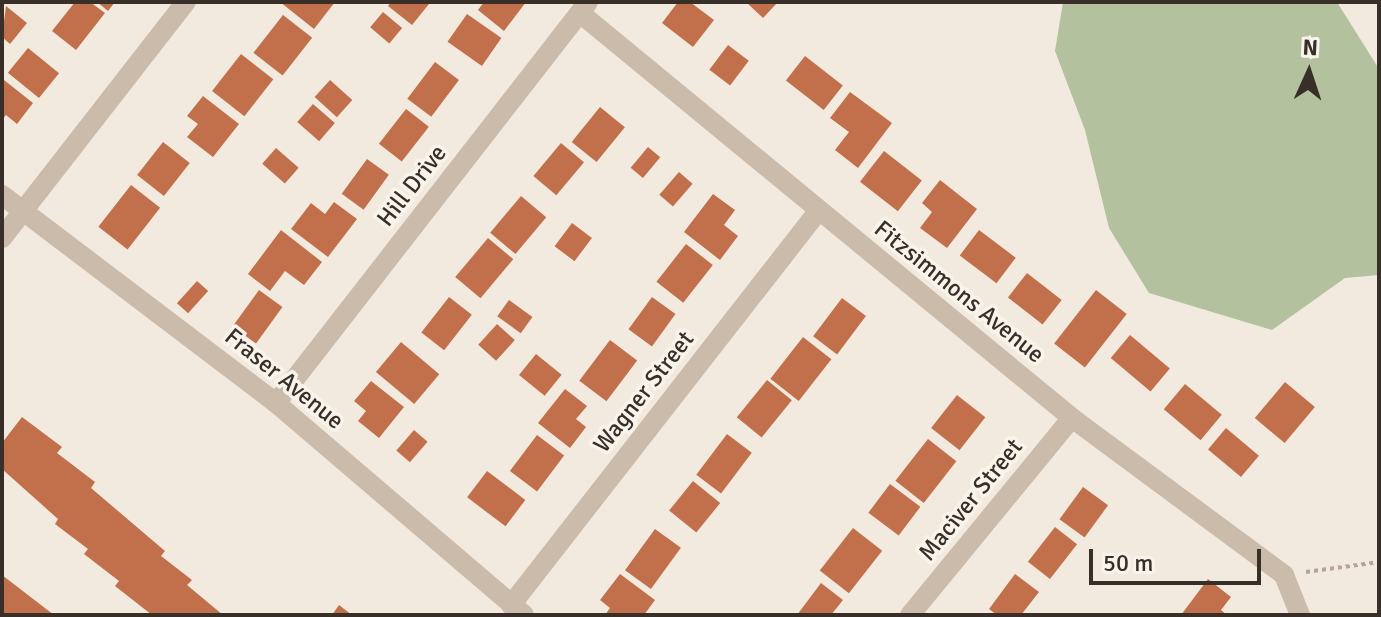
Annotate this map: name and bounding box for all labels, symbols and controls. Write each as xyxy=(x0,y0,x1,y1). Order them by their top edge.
north arrow xyxy=(1269,32,1349,112)
text: N xyxy=(1302,34,1319,61)
street label: Hill Drive xyxy=(371,140,453,232)
street label: Fitzsimmons Avenue xyxy=(868,215,1050,369)
street label: Fraser Avenue xyxy=(219,322,349,436)
street label: Wagner Street xyxy=(588,326,700,458)
street label: Maciver Street xyxy=(913,433,1029,567)
scale bar xyxy=(1093,533,1265,583)
text: 50 m xyxy=(1103,548,1153,578)

